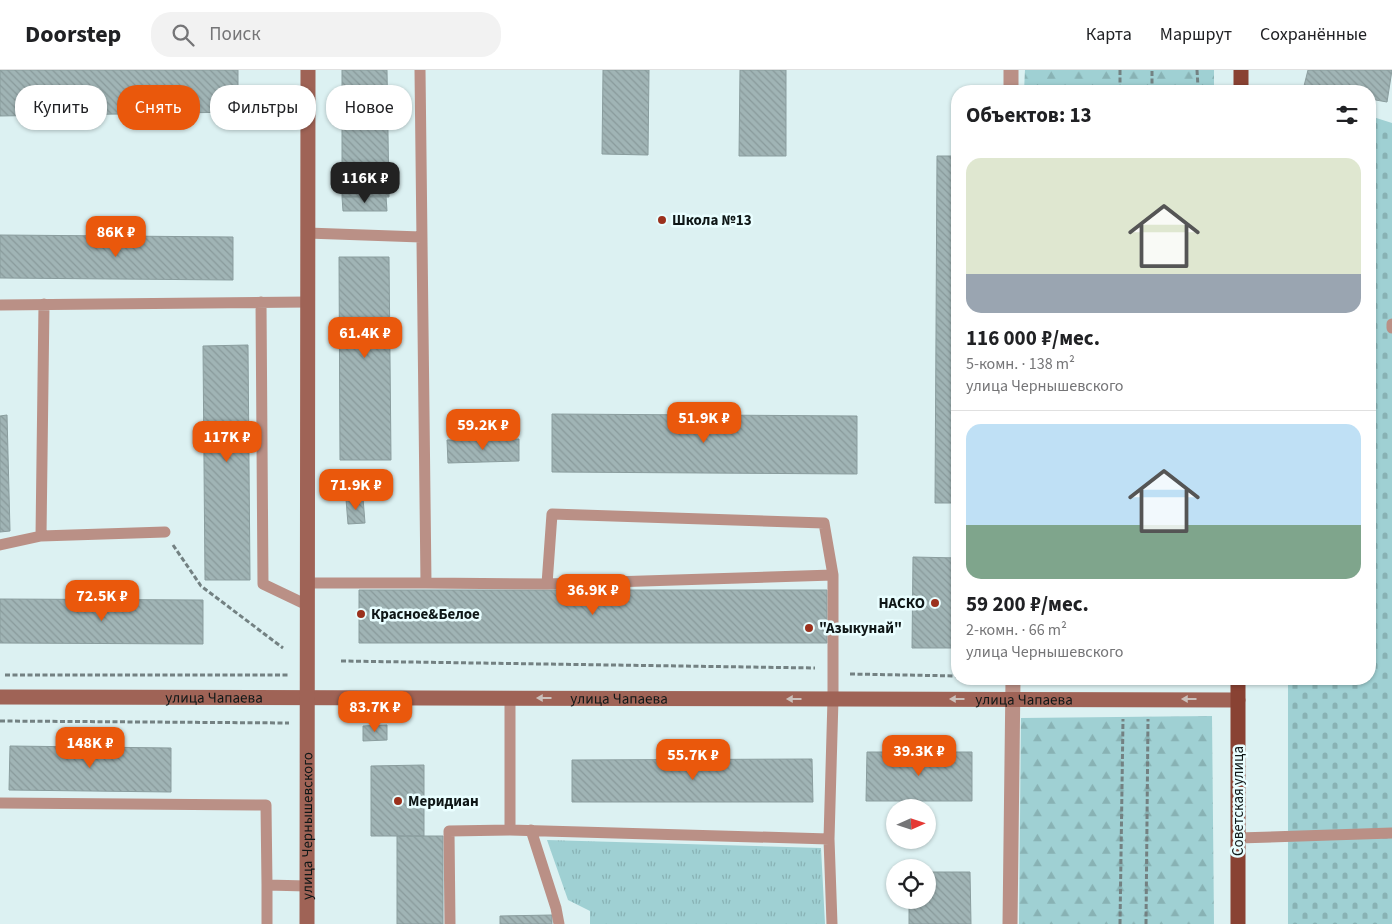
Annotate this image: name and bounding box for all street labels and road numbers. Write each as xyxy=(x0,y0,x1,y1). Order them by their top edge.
street label: улица Чапаева xyxy=(165,687,263,709)
street label: улица Чапаева xyxy=(570,688,668,710)
street label: улица Чапаева xyxy=(975,689,1073,711)
street label: Советская улица xyxy=(1228,746,1249,856)
street label: улица Чернышевского xyxy=(297,752,318,900)

